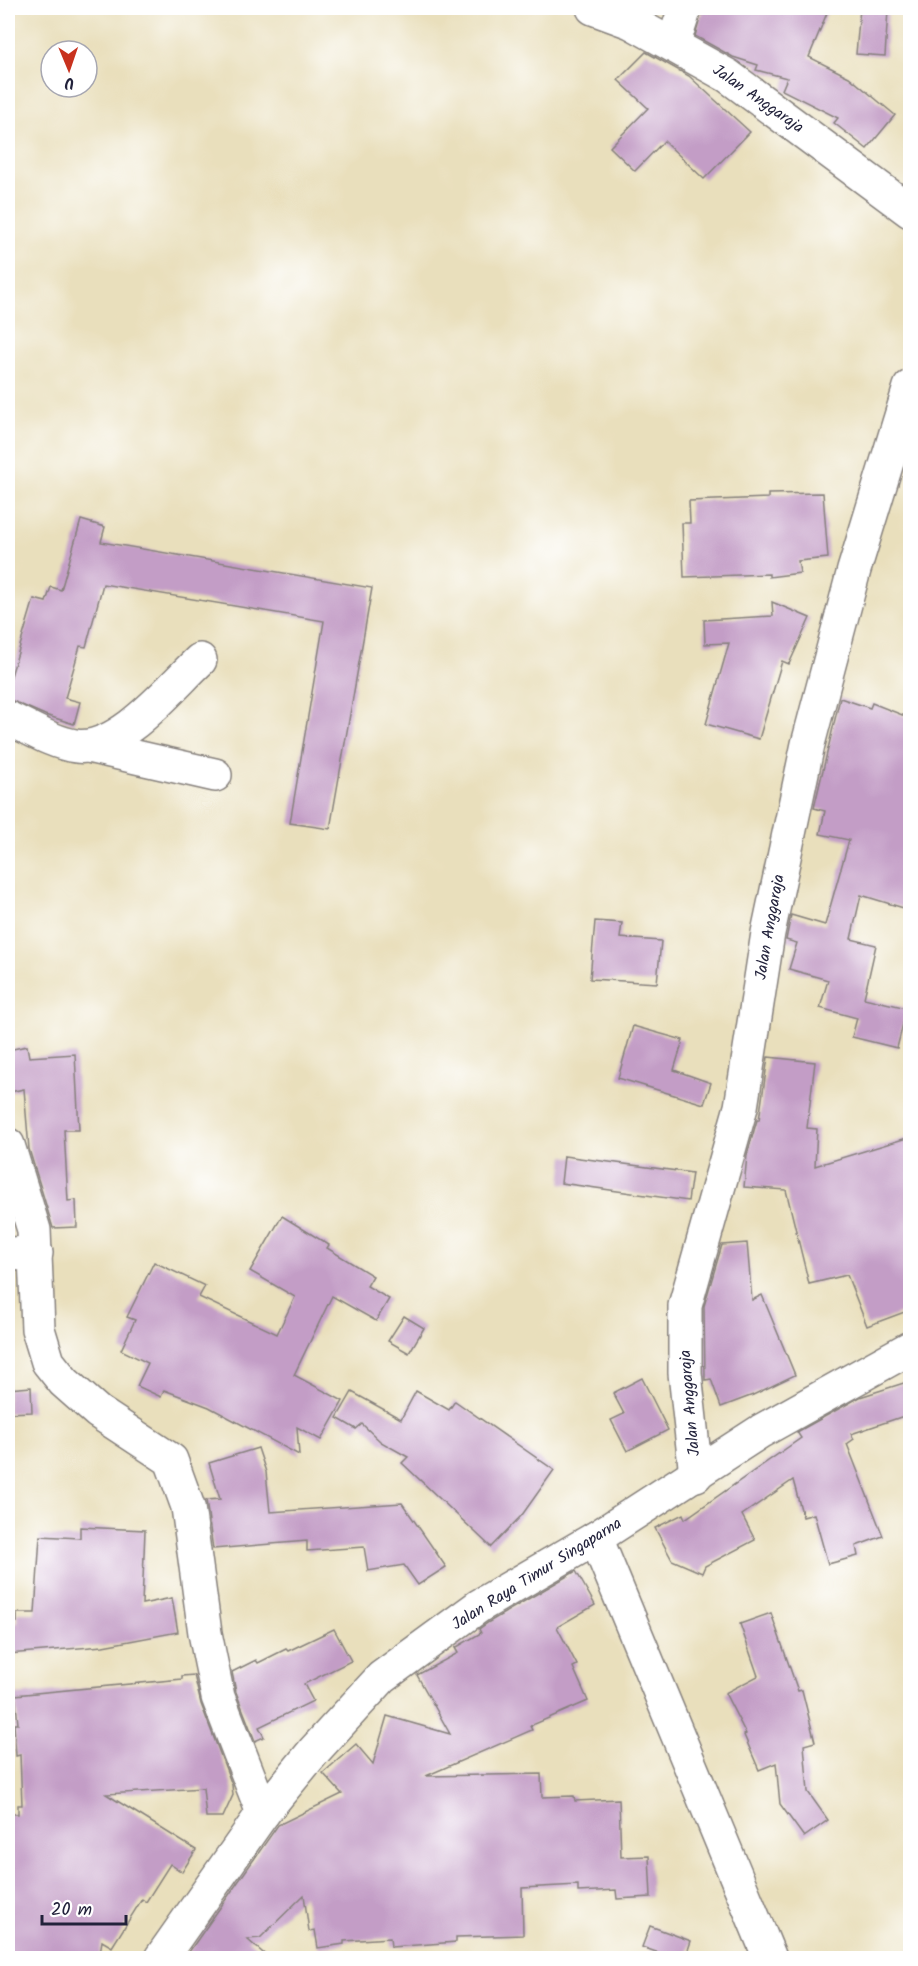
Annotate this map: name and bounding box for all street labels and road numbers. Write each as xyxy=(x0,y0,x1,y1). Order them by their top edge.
street label: Jalan Anggaraja xyxy=(707,58,809,140)
street label: Jalan Anggaraja xyxy=(748,872,792,982)
street label: Jalan Anggaraja xyxy=(673,1349,707,1457)
street label: Jalan Raya Timur Singaparna xyxy=(447,1511,627,1637)

